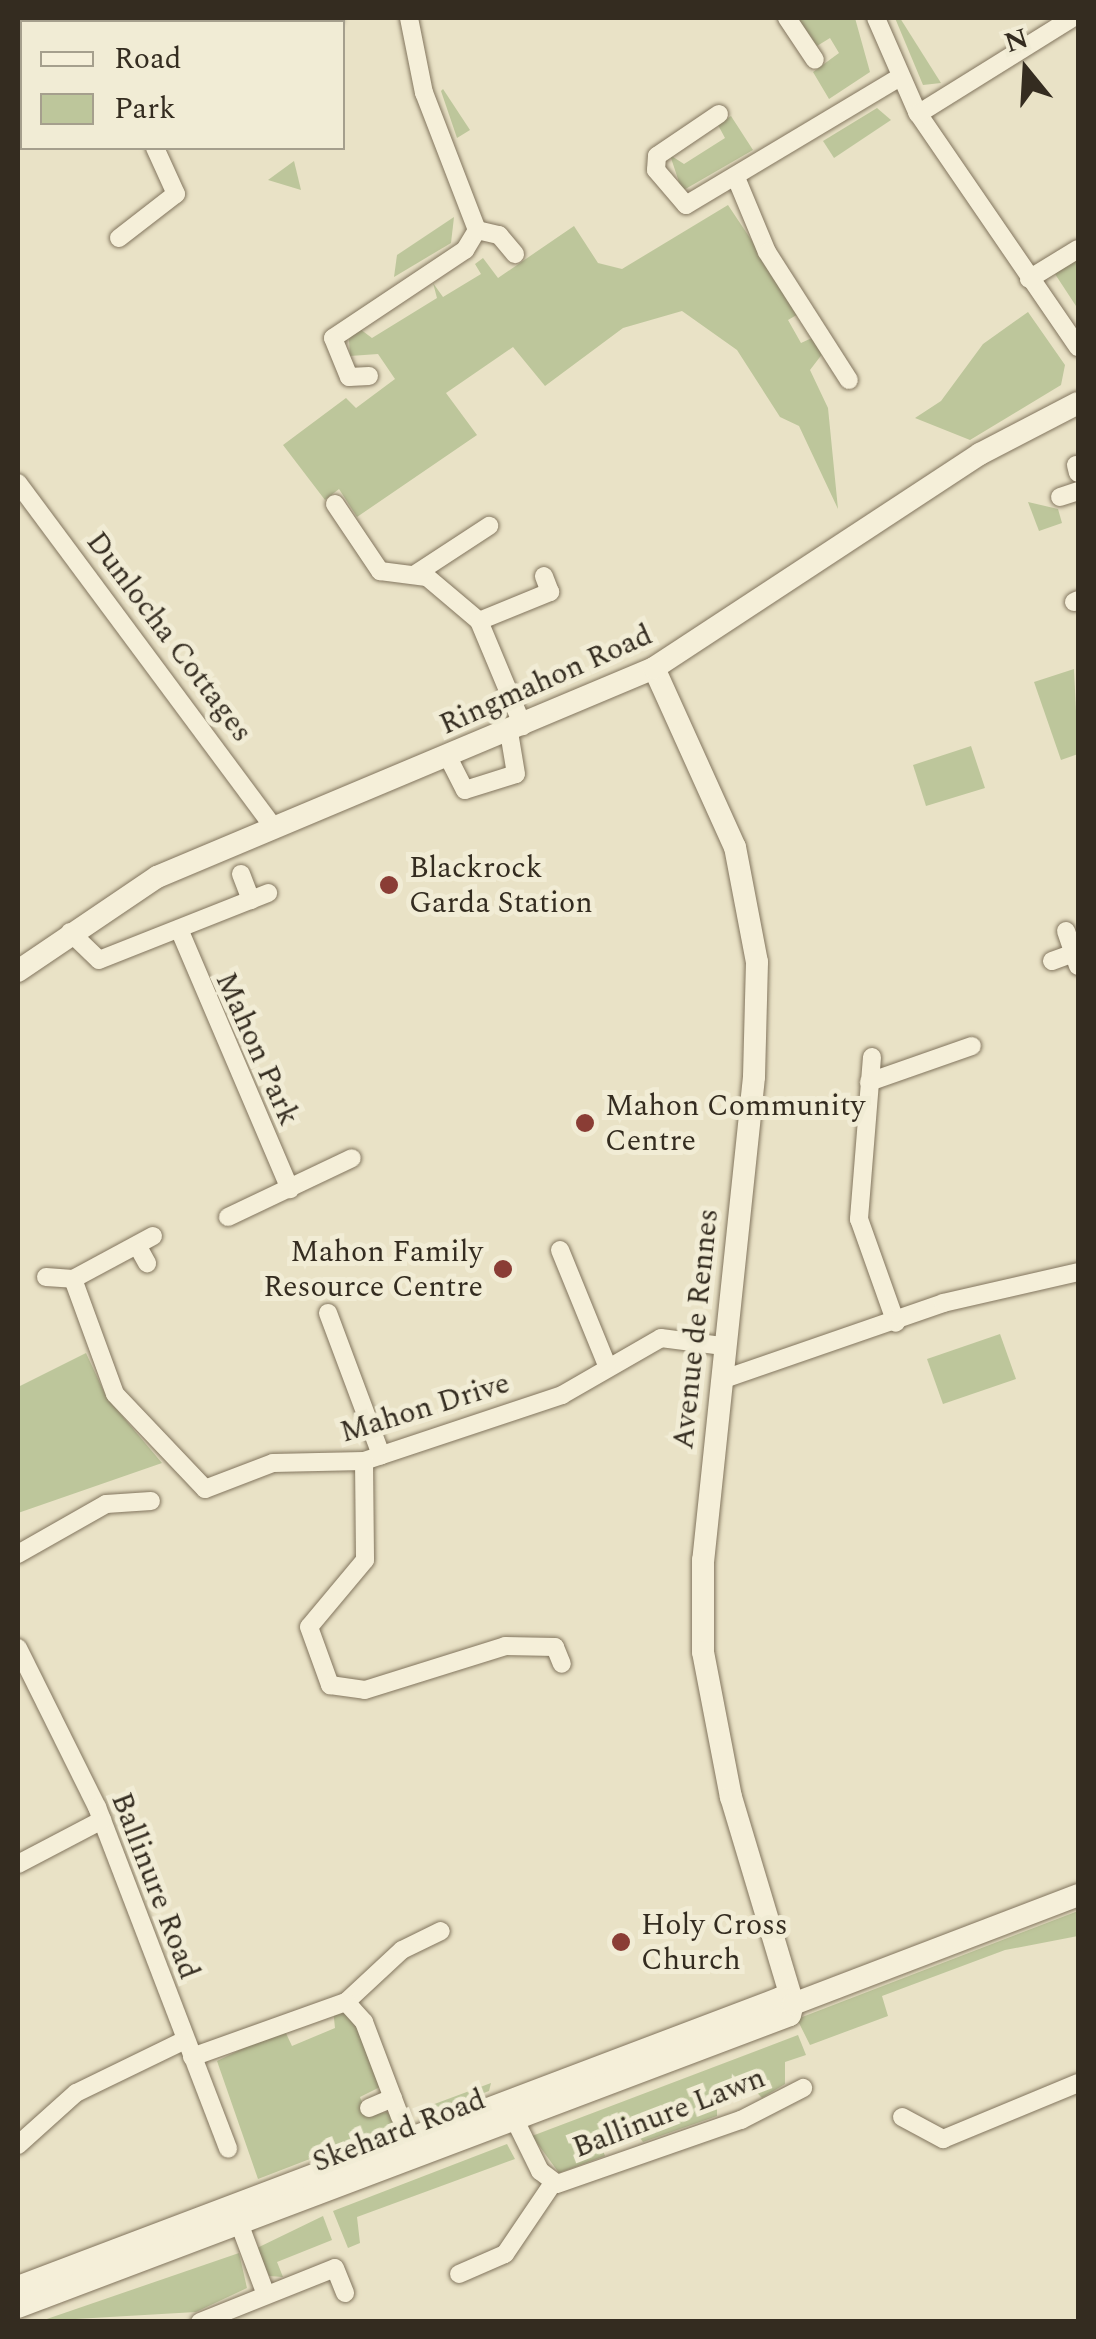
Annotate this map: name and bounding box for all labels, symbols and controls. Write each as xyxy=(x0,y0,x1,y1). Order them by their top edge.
text: N xyxy=(999,17,1034,65)
legend xyxy=(20,20,345,150)
north arrow xyxy=(976,20,1076,120)
text: Road xyxy=(114,36,182,82)
text: Park xyxy=(114,86,176,132)
street label: Dunlocha Cottages xyxy=(78,525,260,749)
street label: Ringmahon Road xyxy=(434,617,658,743)
place label: Blackrock Garda Station xyxy=(409,850,593,920)
marker: Blackrock Garda Station xyxy=(378,874,400,896)
street label: Mahon Park xyxy=(207,967,307,1131)
place label: Mahon Community Centre xyxy=(605,1088,865,1158)
marker: Mahon Community Centre xyxy=(574,1112,596,1134)
street label: Avenue de Rennes xyxy=(665,1207,727,1451)
place label: Mahon Family Resource Centre xyxy=(263,1234,483,1304)
marker: Mahon Family Resource Centre xyxy=(492,1258,514,1280)
street label: Mahon Drive xyxy=(336,1365,514,1451)
street label: Ballinure Road xyxy=(103,1788,207,1984)
place label: Holy Cross Church xyxy=(641,1907,788,1978)
marker: Holy Cross Church xyxy=(610,1931,632,1953)
street label: Ballinure Lawn xyxy=(568,2060,770,2166)
street label: Skehard Road xyxy=(307,2082,491,2180)

